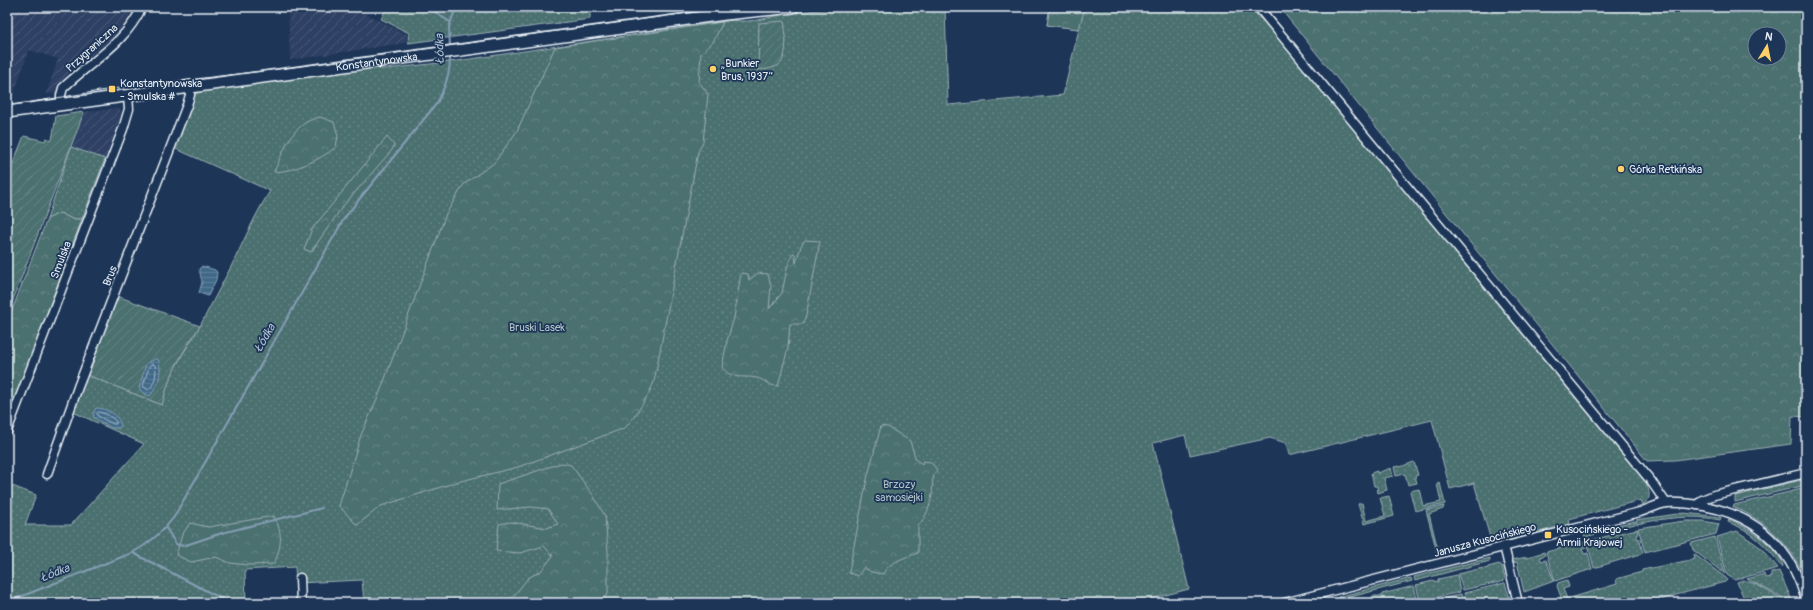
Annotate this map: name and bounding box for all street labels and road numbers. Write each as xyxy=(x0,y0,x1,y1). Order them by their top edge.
street label: Przygraniczna xyxy=(63,21,121,75)
street label: Konstantynowska xyxy=(335,50,418,74)
street label: Smulska xyxy=(48,239,74,281)
street label: Brus xyxy=(100,264,120,288)
street label: Janusza Kusocińskiego xyxy=(1433,520,1538,560)

